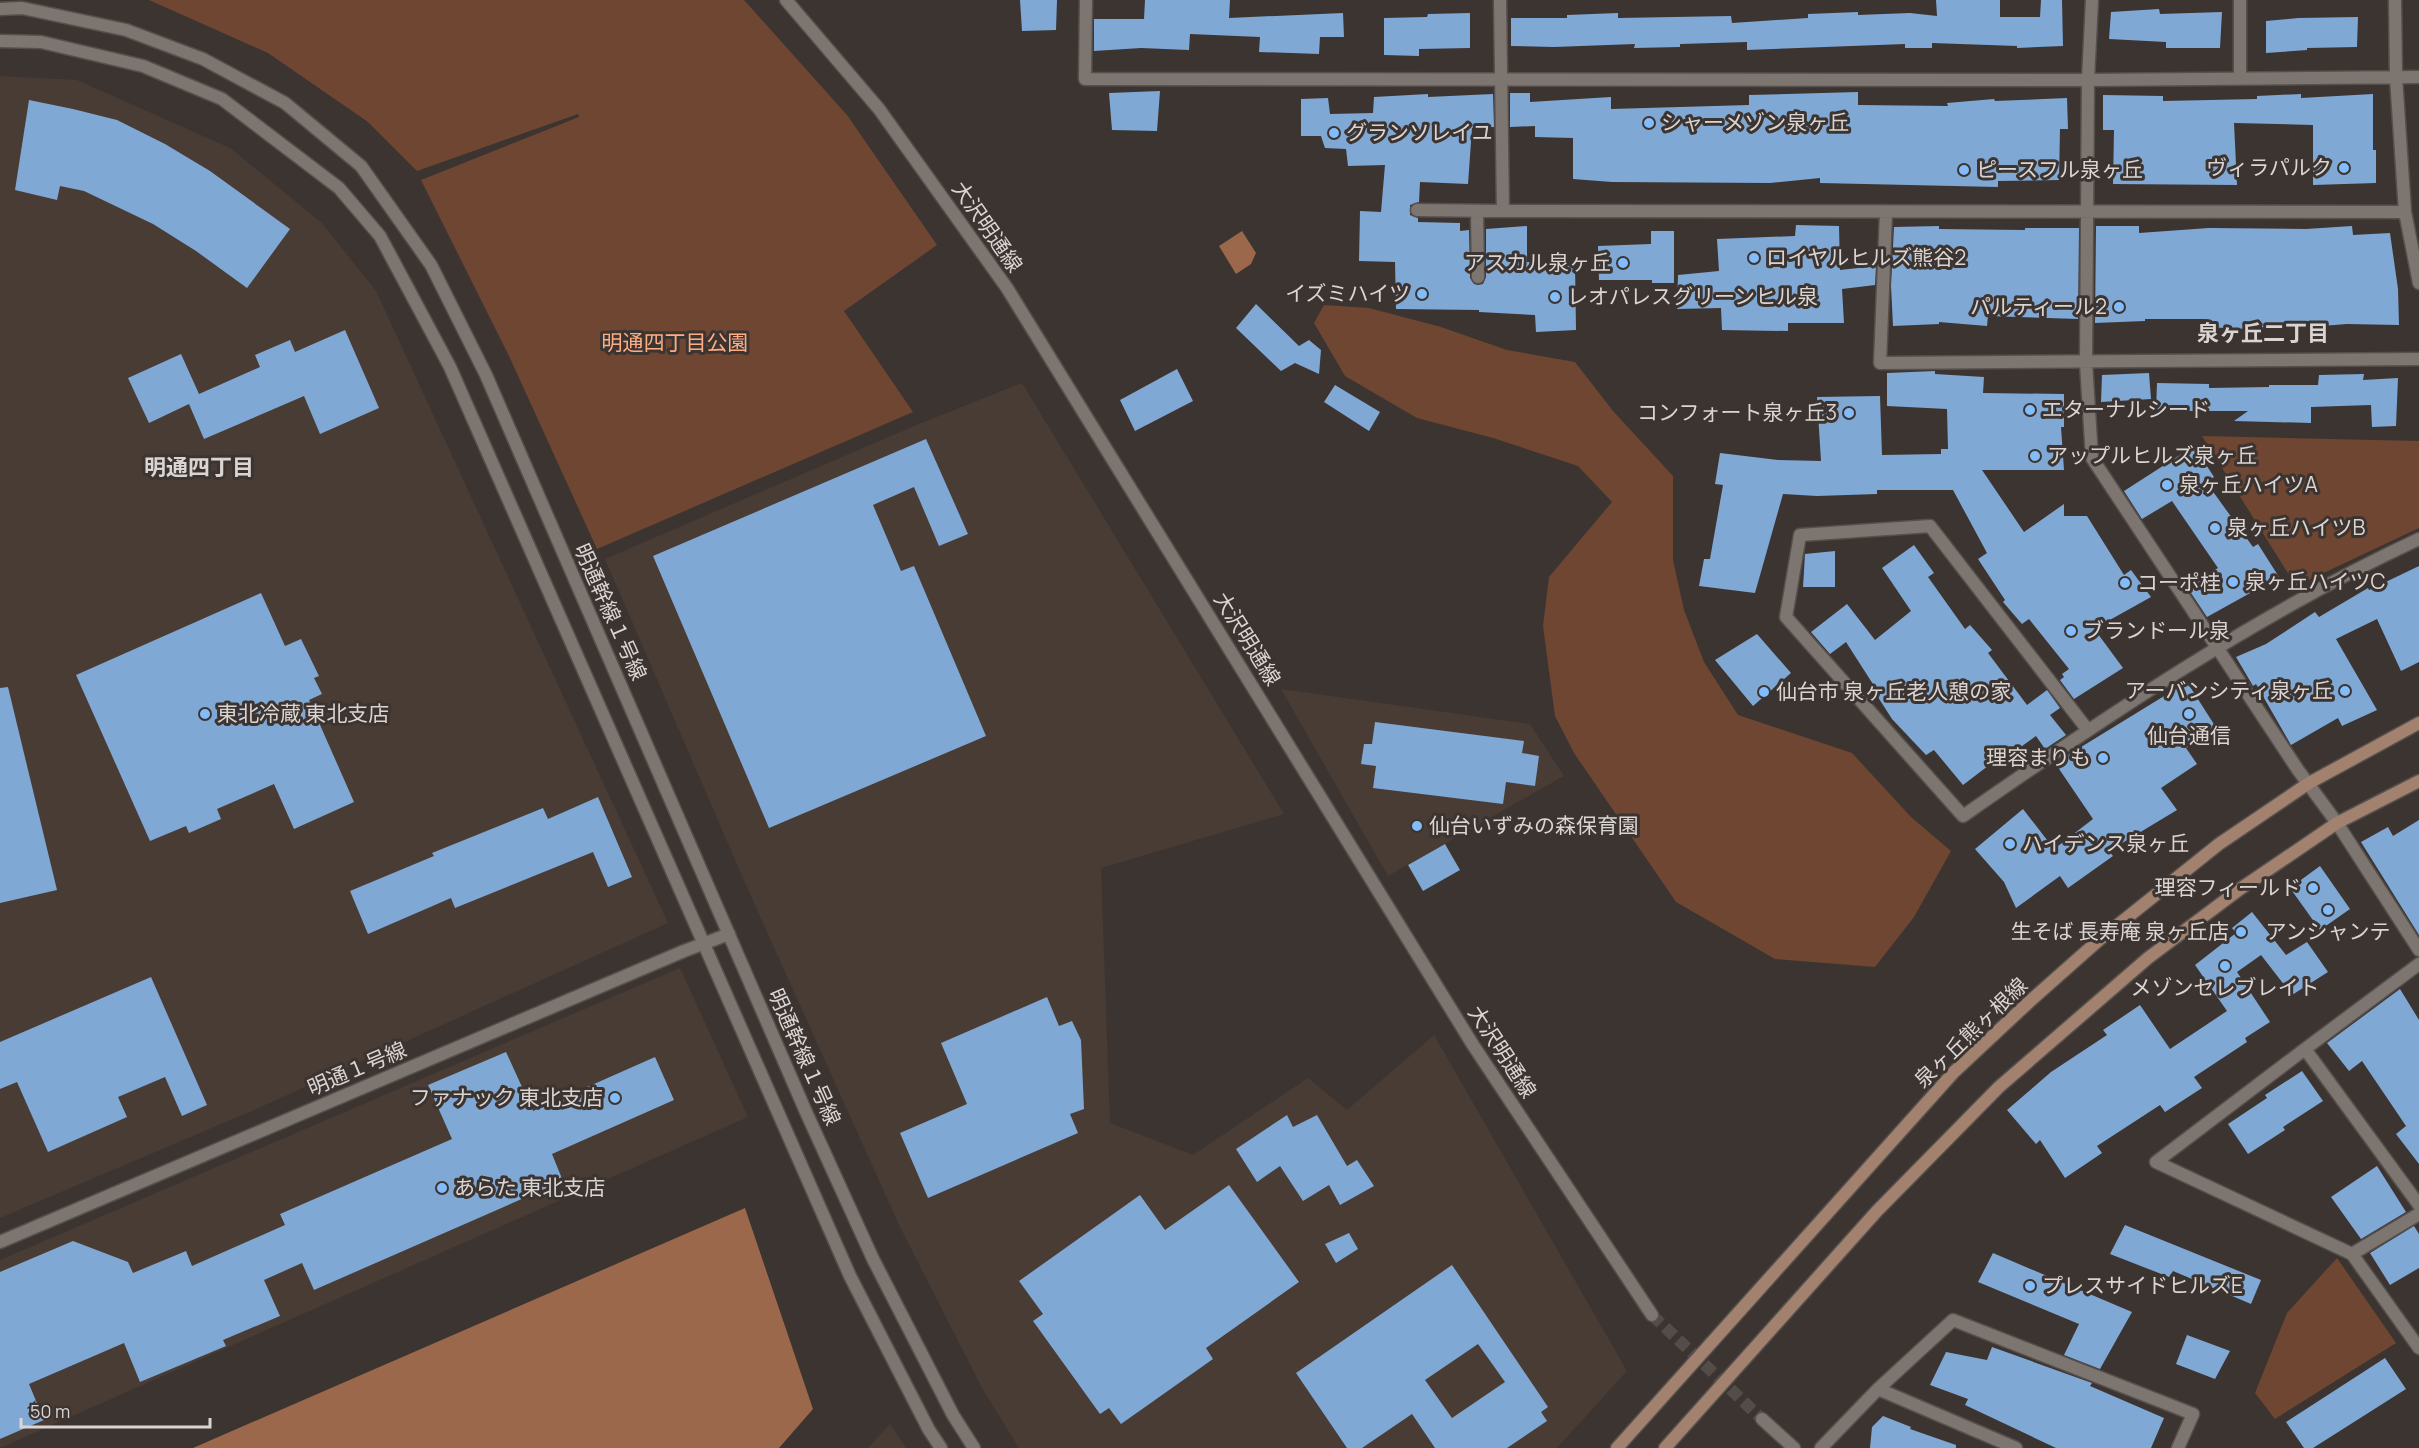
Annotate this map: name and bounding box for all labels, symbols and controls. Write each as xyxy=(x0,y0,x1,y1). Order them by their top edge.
place label: シャーメゾン泉ヶ丘 xyxy=(1661,108,1849,136)
marker: シャーメゾン泉ヶ丘 xyxy=(1642,116,1656,130)
place label: グランソレイユ xyxy=(1346,118,1493,146)
marker: グランソレイユ xyxy=(1327,126,1341,140)
place label: ヴィラパルク xyxy=(2206,153,2332,181)
place label: ピースフル泉ヶ丘 xyxy=(1976,155,2143,183)
marker: ヴィラパルク xyxy=(2337,161,2351,175)
marker: ピースフル泉ヶ丘 xyxy=(1957,163,1971,177)
street label: 大沢明通線 xyxy=(946,175,1029,277)
place label: ロイヤルヒルズ熊谷2 xyxy=(1766,243,1966,271)
place label: アスカル泉ヶ丘 xyxy=(1464,248,1611,276)
marker: ロイヤルヒルズ熊谷2 xyxy=(1747,251,1761,265)
marker: アスカル泉ヶ丘 xyxy=(1616,256,1630,270)
place label: イズミハイツ xyxy=(1285,279,1410,307)
place label: レオパレスグリーンヒル泉 xyxy=(1567,282,1818,310)
marker: イズミハイツ xyxy=(1415,287,1429,301)
marker: レオパレスグリーンヒル泉 xyxy=(1548,290,1562,304)
place label: パルティール2 xyxy=(1970,292,2107,320)
marker: パルティール2 xyxy=(2112,300,2126,314)
district label: 泉ヶ丘二丁目 xyxy=(2197,318,2329,348)
park label: 明通四丁目公園 xyxy=(602,328,749,356)
place label: エターナルシード xyxy=(2042,395,2210,423)
place label: コンフォート泉ヶ丘3 xyxy=(1637,398,1837,426)
marker: エターナルシード xyxy=(2023,403,2037,417)
marker: コンフォート泉ヶ丘3 xyxy=(1842,406,1856,420)
place label: アップルヒルズ泉ヶ丘 xyxy=(2047,441,2257,469)
marker: アップルヒルズ泉ヶ丘 xyxy=(2028,449,2042,463)
district label: 明通四丁目 xyxy=(144,452,254,482)
place label: 泉ヶ丘ハイツA xyxy=(2179,470,2318,498)
marker: 泉ヶ丘ハイツA xyxy=(2160,478,2174,492)
place label: 泉ヶ丘ハイツB xyxy=(2227,513,2366,541)
marker: 泉ヶ丘ハイツB xyxy=(2208,521,2222,535)
street label: 明通幹線１号線 xyxy=(568,539,654,684)
place label: 泉ヶ丘ハイツC xyxy=(2245,567,2386,595)
place label: コーポ桂 xyxy=(2137,568,2221,596)
marker: 泉ヶ丘ハイツC xyxy=(2226,575,2240,589)
marker: コーポ桂 xyxy=(2118,576,2132,590)
street label: 大沢明通線 xyxy=(1208,587,1288,690)
place label: ブランドール泉 xyxy=(2083,616,2230,644)
marker: ブランドール泉 xyxy=(2064,624,2078,638)
place label: アーバンシティ泉ヶ丘 xyxy=(2125,676,2333,704)
place label: 仙台市 泉ヶ丘老人憩の家 xyxy=(1776,677,2011,705)
marker: アーバンシティ泉ヶ丘 xyxy=(2338,684,2352,698)
marker: 仙台市 泉ヶ丘老人憩の家 xyxy=(1757,685,1771,699)
place label: 東北冷蔵 東北支店 xyxy=(217,699,389,727)
marker: 東北冷蔵 東北支店 xyxy=(198,707,212,721)
marker: 仙台通信 xyxy=(2182,707,2196,721)
place label: 仙台通信 xyxy=(2147,721,2231,749)
place label: 理容まりも xyxy=(1986,743,2091,771)
marker: 理容まりも xyxy=(2096,751,2110,765)
place label: 仙台いずみの森保育園 xyxy=(1429,811,1639,839)
marker: 仙台いずみの森保育園 xyxy=(1410,819,1424,833)
place label: ハイデンス泉ヶ丘 xyxy=(2022,829,2189,857)
marker: ハイデンス泉ヶ丘 xyxy=(2003,837,2017,851)
place label: 理容フィールド xyxy=(2154,873,2301,901)
marker: 理容フィールド xyxy=(2306,881,2320,895)
marker: アンシャンテ xyxy=(2321,903,2335,917)
place label: 生そば 長寿庵 泉ヶ丘店 xyxy=(2011,917,2229,945)
place label: アンシャンテ xyxy=(2265,917,2391,945)
marker: 生そば 長寿庵 泉ヶ丘店 xyxy=(2234,925,2248,939)
marker: メゾンセレブレイト xyxy=(2218,959,2232,973)
street label: 泉ヶ丘熊ヶ根線 xyxy=(1908,971,2033,1093)
place label: メゾンセレブレイト xyxy=(2131,973,2320,1001)
street label: 明通幹線１号線 xyxy=(762,984,848,1129)
street label: 大沢明通線 xyxy=(1463,1000,1543,1103)
street label: 明通１号線 xyxy=(303,1035,410,1101)
place label: ファナック 東北支店 xyxy=(410,1083,603,1111)
marker: ファナック 東北支店 xyxy=(608,1091,622,1105)
place label: あらた 東北支店 xyxy=(454,1173,605,1201)
marker: あらた 東北支店 xyxy=(435,1181,449,1195)
place label: プレスサイドヒルズE xyxy=(2042,1271,2243,1299)
marker: プレスサイドヒルズE xyxy=(2023,1279,2037,1293)
scale bar xyxy=(21,1391,210,1429)
text: 50 m xyxy=(30,1399,70,1423)

